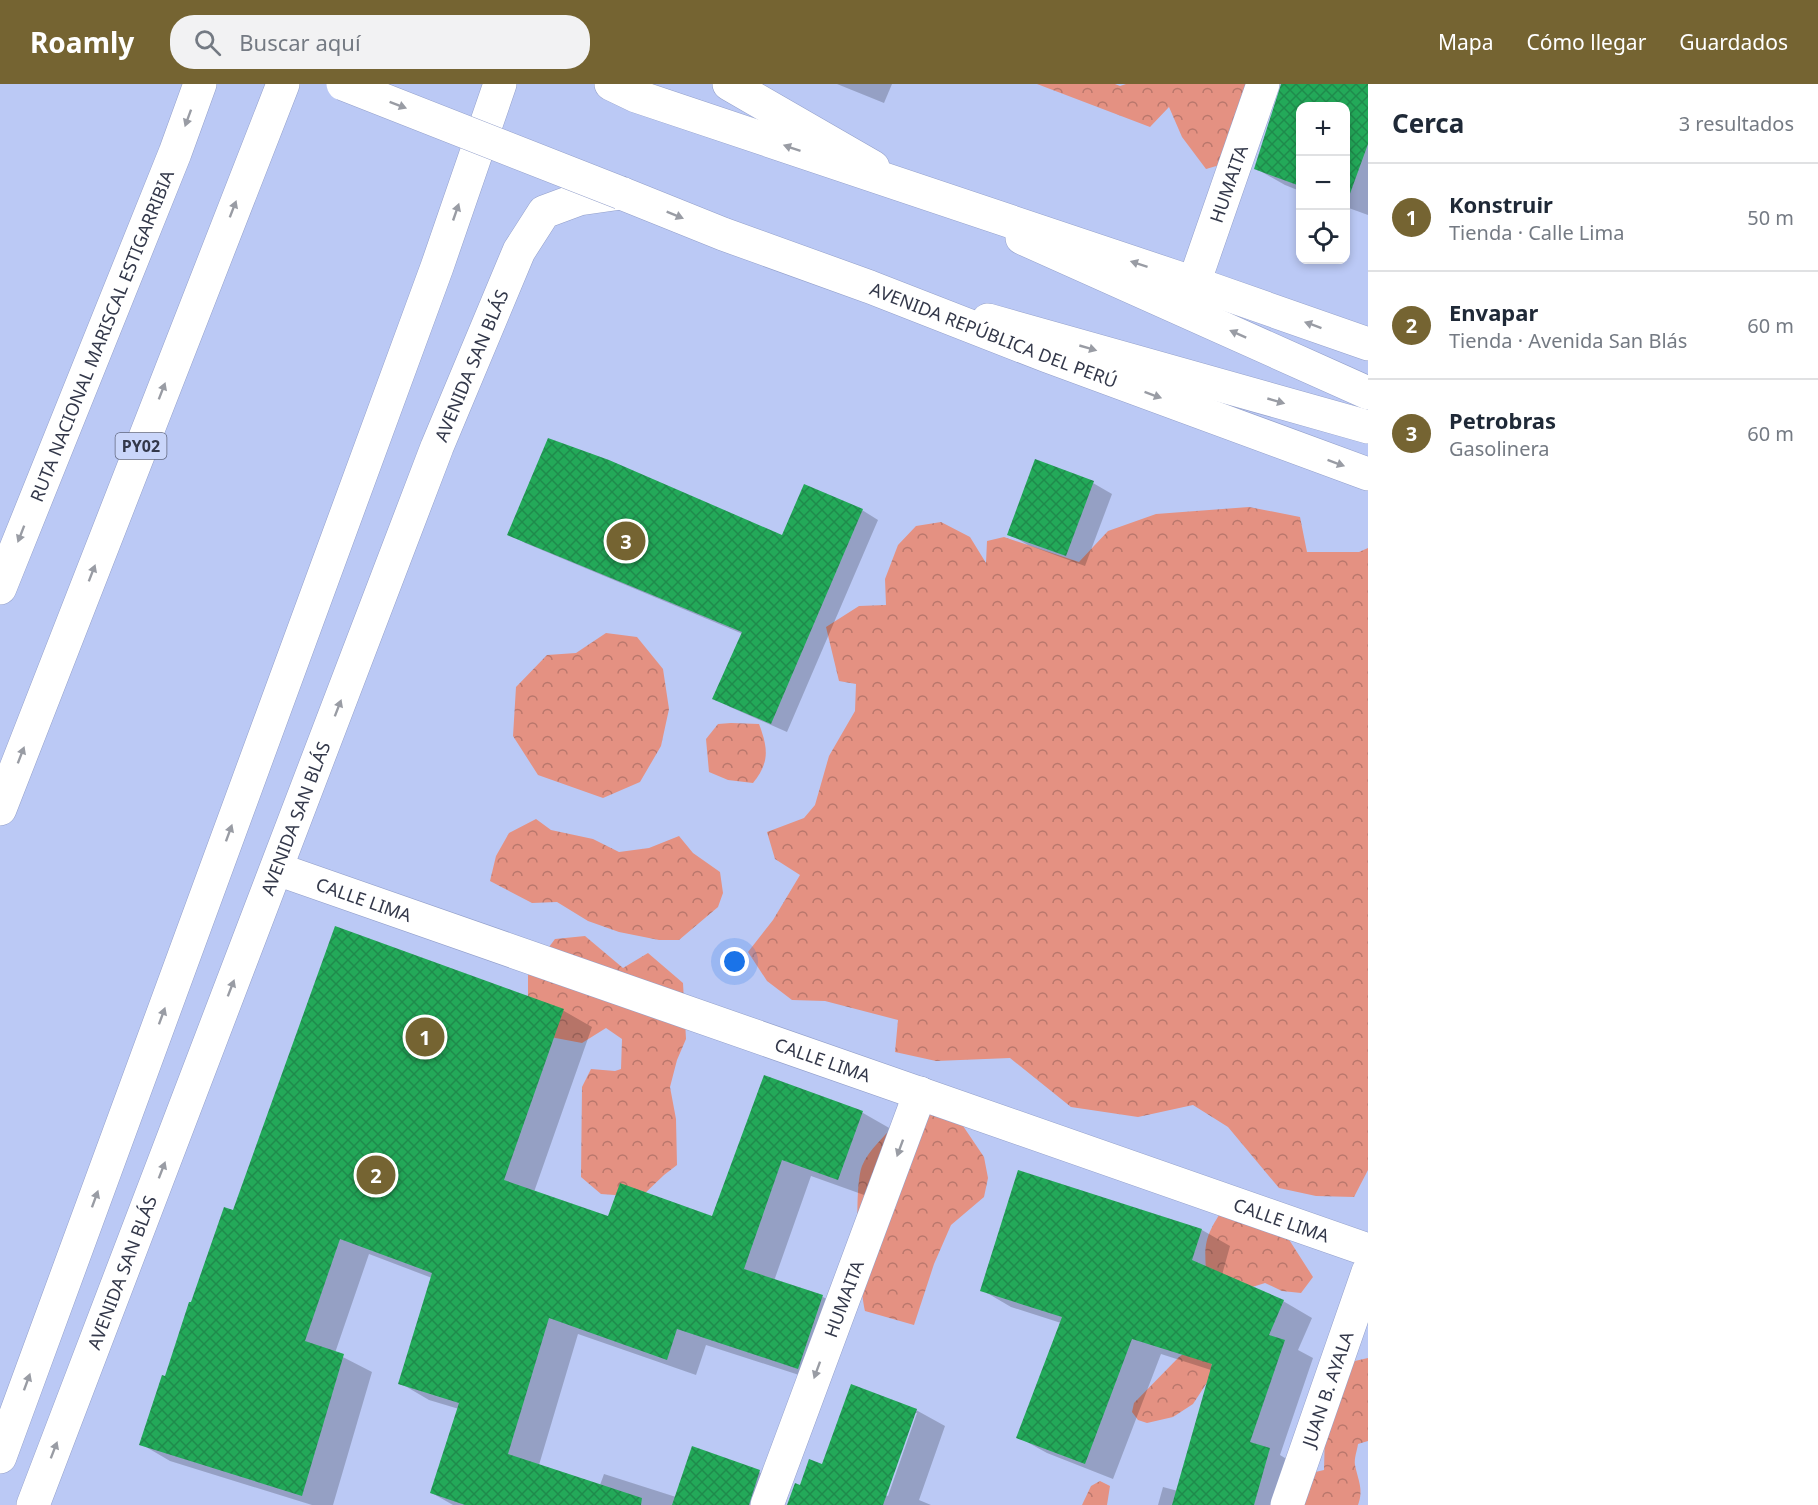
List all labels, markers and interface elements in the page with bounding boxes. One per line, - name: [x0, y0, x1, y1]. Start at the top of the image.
- search box: [170, 15, 590, 69]
- text: Roamly: [30, 23, 134, 61]
- icon: search: [191, 26, 224, 59]
- text: Buscar aquí: [239, 27, 361, 57]
- text: Mapa: [1438, 28, 1493, 56]
- text: Cómo llegar: [1526, 28, 1646, 56]
- text: Guardados: [1679, 28, 1788, 56]
- one-way arrow: [389, 101, 407, 111]
- map controls: [1296, 102, 1350, 264]
- button: +: [1296, 102, 1350, 156]
- text: Cerca: [1392, 105, 1464, 141]
- one-way arrow: [182, 110, 192, 128]
- text: 3 resultados: [1679, 110, 1794, 137]
- street label: HUMAITA: [1204, 141, 1253, 226]
- one-way arrow: [783, 143, 801, 153]
- button: −: [1296, 156, 1350, 210]
- street label: RUTA NACIONAL MARISCAL ESTIGARRIBIA: [24, 166, 179, 505]
- text: Konstruir: [1449, 189, 1553, 219]
- one-way arrow: [228, 200, 238, 218]
- one-way arrow: [452, 203, 461, 221]
- text: 1: [1406, 204, 1417, 231]
- text: 50 m: [1747, 204, 1794, 231]
- one-way arrow: [667, 210, 685, 220]
- button: locate: [1296, 210, 1350, 264]
- text: Tienda · Calle Lima: [1449, 219, 1624, 246]
- one-way arrow: [1130, 259, 1148, 269]
- street label: AVENIDA REPÚBLICA DEL PERÚ: [867, 276, 1121, 393]
- street label: AVENIDA SAN BLÁS: [429, 286, 514, 445]
- text: Envapar: [1449, 297, 1538, 327]
- text: 2: [1406, 312, 1417, 339]
- text: 60 m: [1747, 312, 1794, 339]
- one-way arrow: [1304, 319, 1322, 329]
- text: Tienda · Avenida San Blás: [1449, 327, 1687, 354]
- one-way arrow: [1229, 330, 1246, 339]
- one-way arrow: [1080, 344, 1098, 353]
- one-way arrow: [158, 382, 167, 400]
- one-way arrow: [1144, 390, 1162, 400]
- one-way arrow: [1267, 397, 1285, 406]
- text: Petrobras: [1449, 405, 1556, 435]
- text: 3: [1406, 420, 1417, 447]
- text: 60 m: [1747, 420, 1794, 447]
- road number: PY02: [116, 433, 166, 459]
- text: Gasolinera: [1449, 435, 1550, 462]
- one-way arrow: [1327, 458, 1345, 468]
- pin: 3: [606, 518, 646, 564]
- one-way arrow: [16, 525, 25, 543]
- one-way arrow: [87, 564, 97, 582]
- one-way arrow: [334, 699, 343, 717]
- street label: AVENIDA SAN BLÁS: [255, 738, 335, 899]
- one-way arrow: [17, 746, 26, 764]
- one-way arrow: [225, 824, 235, 842]
- street label: CALLE LIMA: [313, 872, 415, 927]
- your location: [720, 947, 749, 976]
- one-way arrow: [227, 979, 237, 997]
- one-way arrow: [157, 1007, 167, 1025]
- pin: 1: [406, 1014, 444, 1060]
- street label: CALLE LIMA: [772, 1032, 874, 1088]
- one-way arrow: [894, 1139, 904, 1157]
- pin: 2: [356, 1152, 395, 1198]
- one-way arrow: [157, 1161, 167, 1179]
- one-way arrow: [90, 1190, 100, 1208]
- street label: AVENIDA SAN BLÁS: [82, 1192, 162, 1353]
- street label: CALLE LIMA: [1230, 1192, 1333, 1248]
- street label: HUMAITA: [818, 1256, 869, 1341]
- street label: JUAN B. AYALA: [1296, 1327, 1359, 1452]
- one-way arrow: [812, 1361, 822, 1379]
- one-way arrow: [23, 1373, 33, 1391]
- one-way arrow: [49, 1441, 59, 1459]

